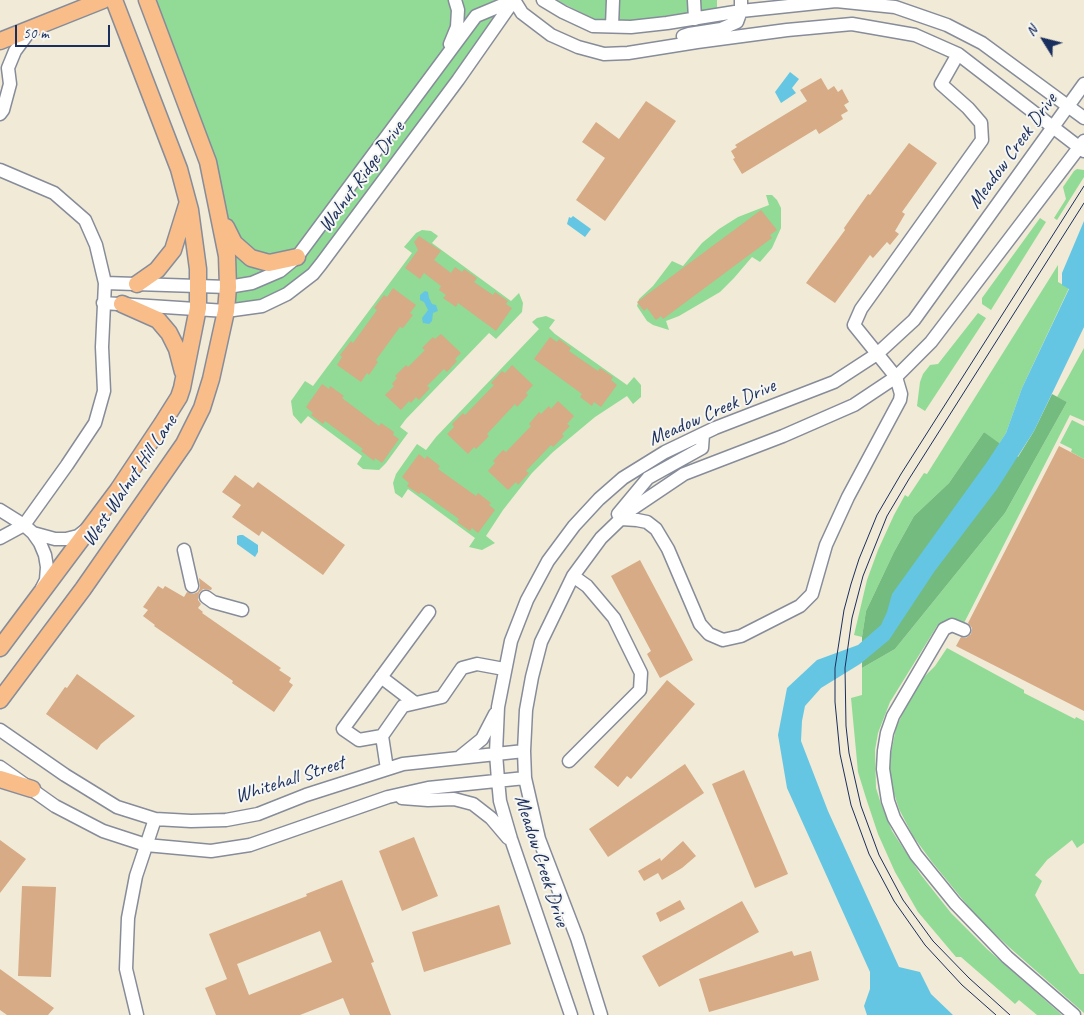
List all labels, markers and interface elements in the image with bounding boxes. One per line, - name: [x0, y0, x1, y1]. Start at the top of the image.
- scale bar: [18, 15, 112, 47]
- north arrow: [1019, 15, 1069, 65]
- text: N: [1022, 22, 1041, 39]
- text: 50 m: [23, 24, 49, 43]
- street label: Meadow Creek Drive: [963, 89, 1063, 213]
- street label: Walnut Ridge Drive: [314, 117, 410, 237]
- street label: Meadow Creek Drive: [645, 374, 779, 452]
- street label: West Walnut Hill Lane: [77, 411, 183, 551]
- street label: Whitehall Street: [232, 751, 348, 809]
- street label: Meadow Creek Drive: [508, 792, 574, 930]

